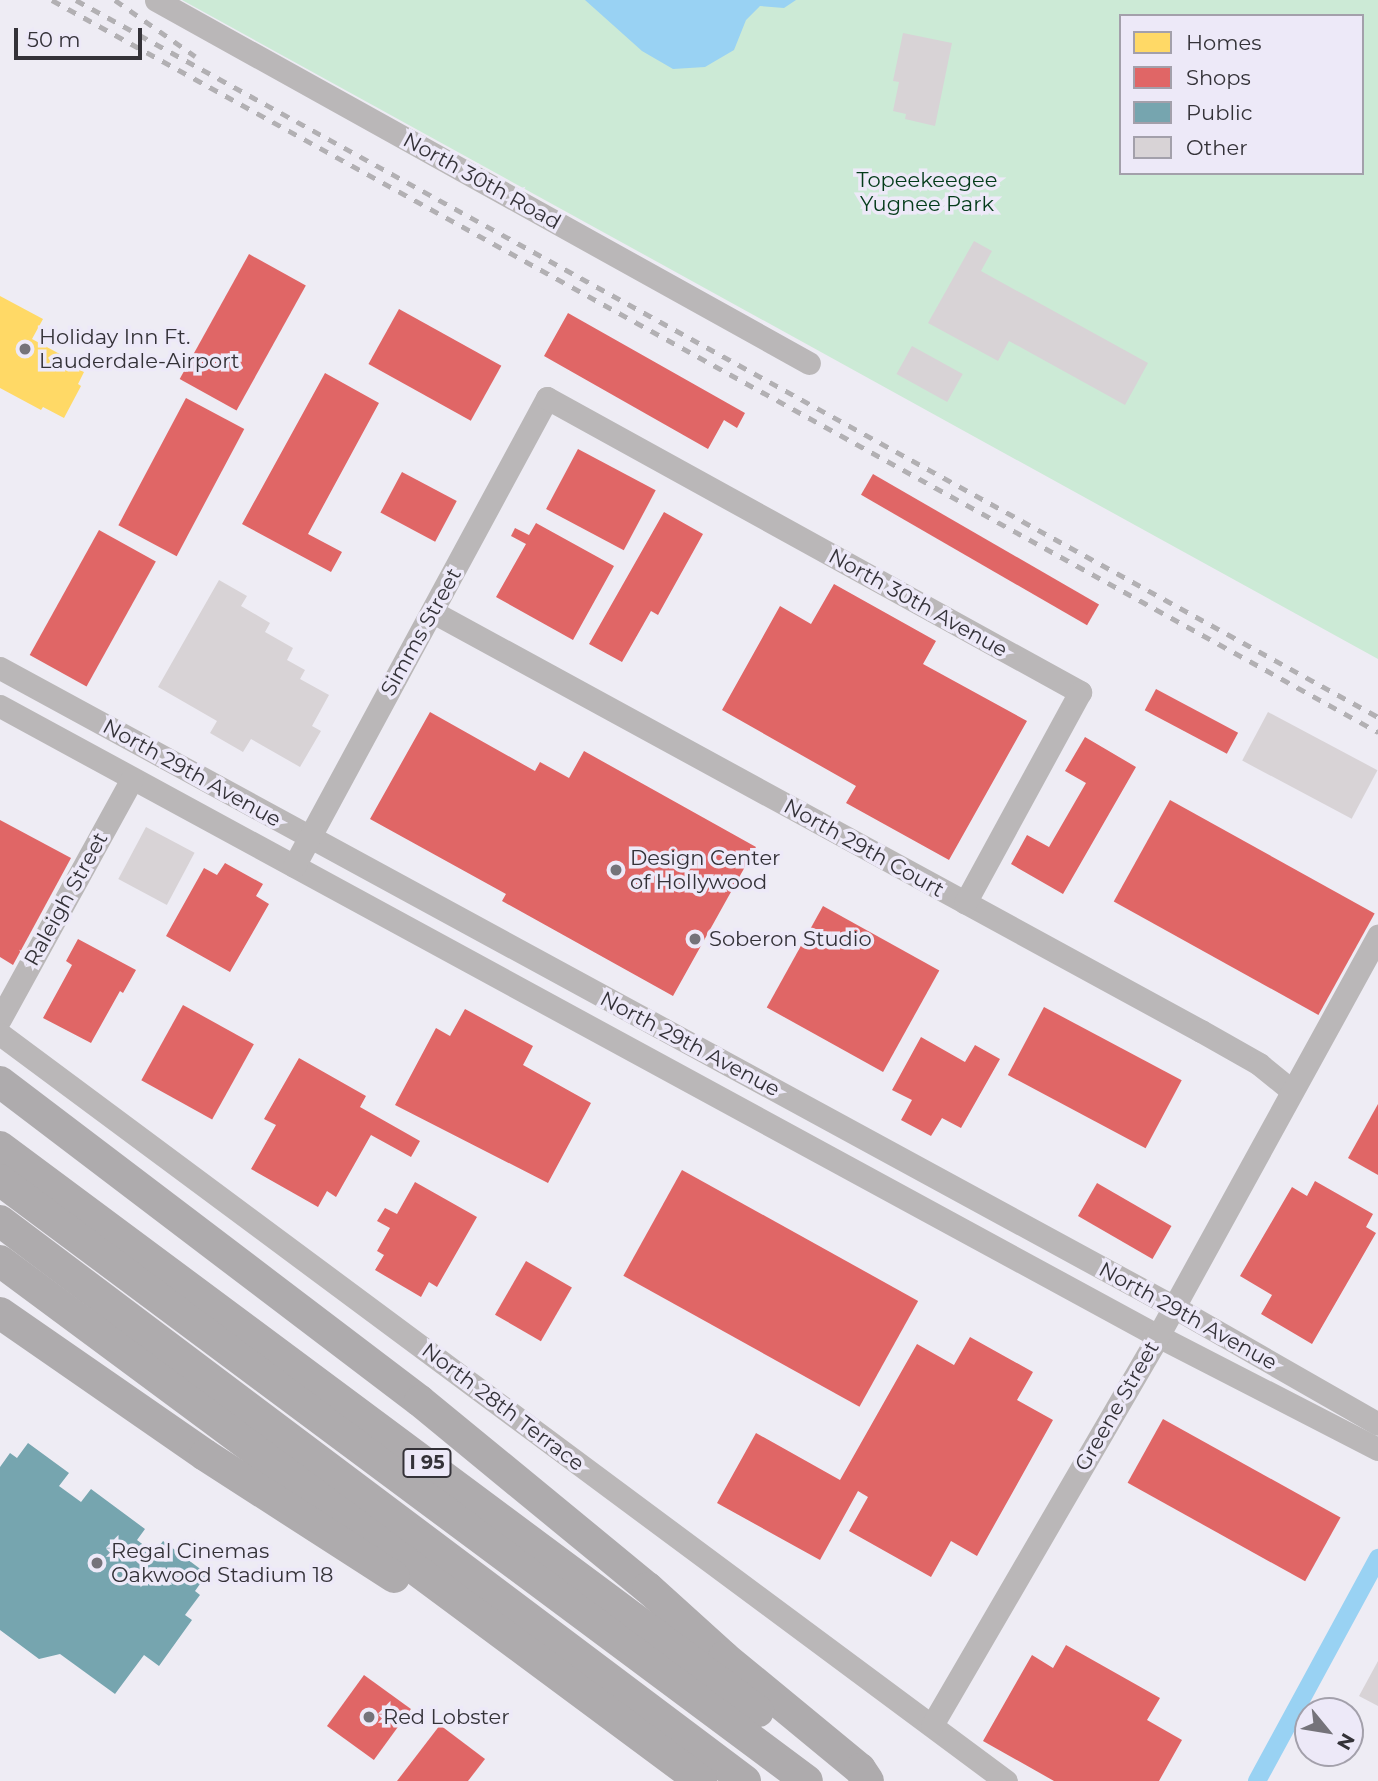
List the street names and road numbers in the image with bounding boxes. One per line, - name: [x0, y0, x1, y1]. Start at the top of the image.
- street label: North 30th Road: [399, 127, 565, 235]
- street label: North 30th Avenue: [824, 543, 1012, 663]
- street label: Simms Street: [375, 564, 467, 700]
- street label: North 29th Avenue: [99, 714, 285, 832]
- street label: North 29th Court: [779, 794, 949, 902]
- street label: Raleigh Street: [19, 828, 113, 970]
- street label: North 29th Avenue: [596, 986, 784, 1102]
- street label: North 29th Avenue: [1095, 1257, 1281, 1375]
- street label: Greene Street: [1070, 1337, 1164, 1475]
- street label: North 28th Terrace: [417, 1338, 589, 1476]
- road number: I 95: [401, 1448, 453, 1478]

